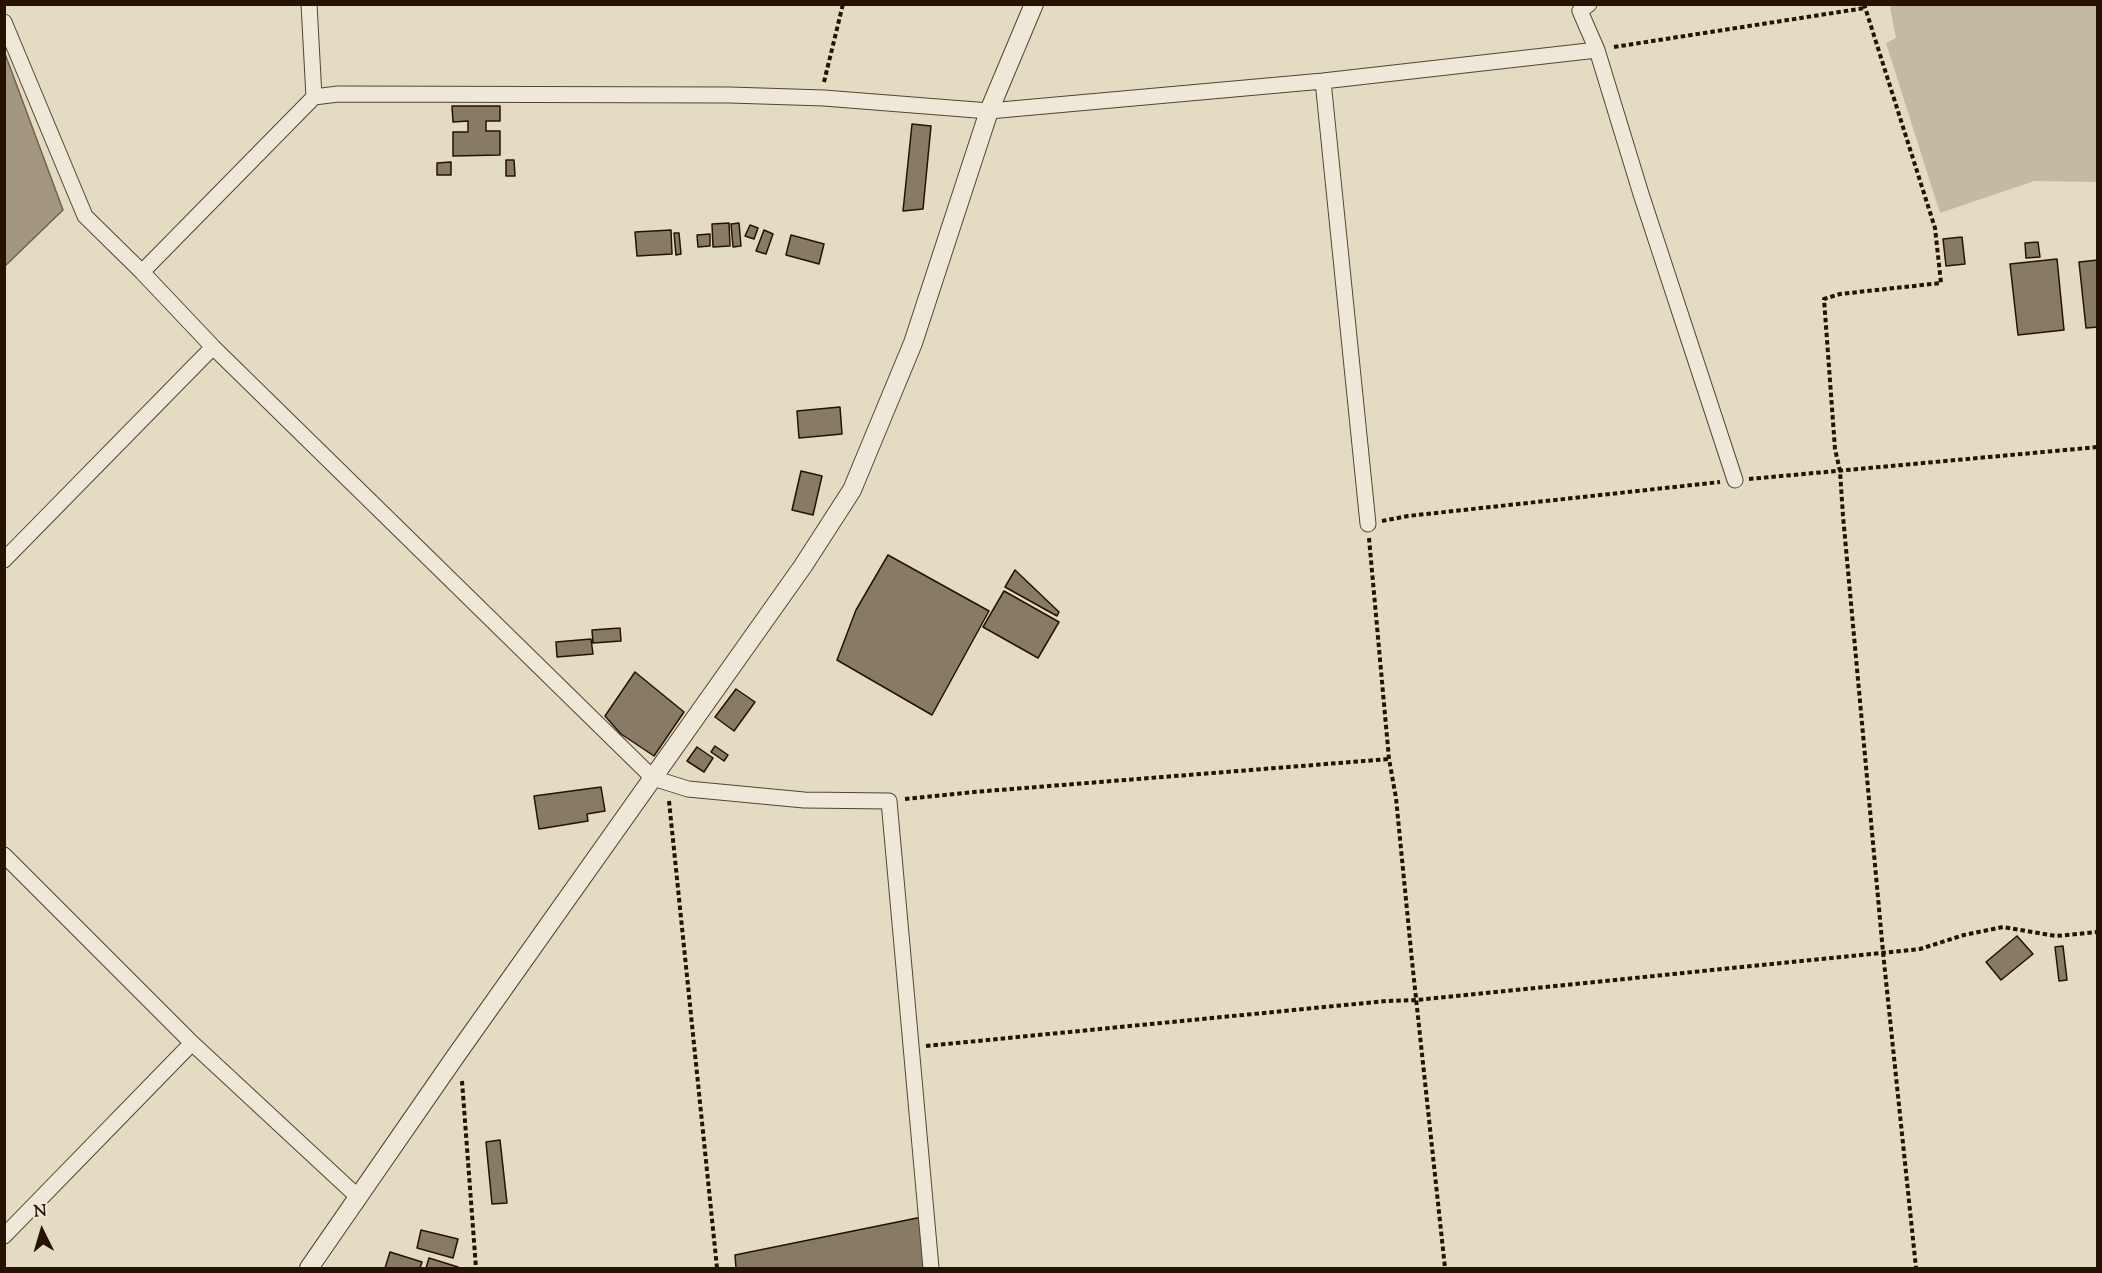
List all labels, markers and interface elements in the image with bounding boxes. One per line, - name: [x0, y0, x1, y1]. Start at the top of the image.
- north arrow: [12, 1201, 72, 1261]
- text: N: [33, 1201, 48, 1225]

